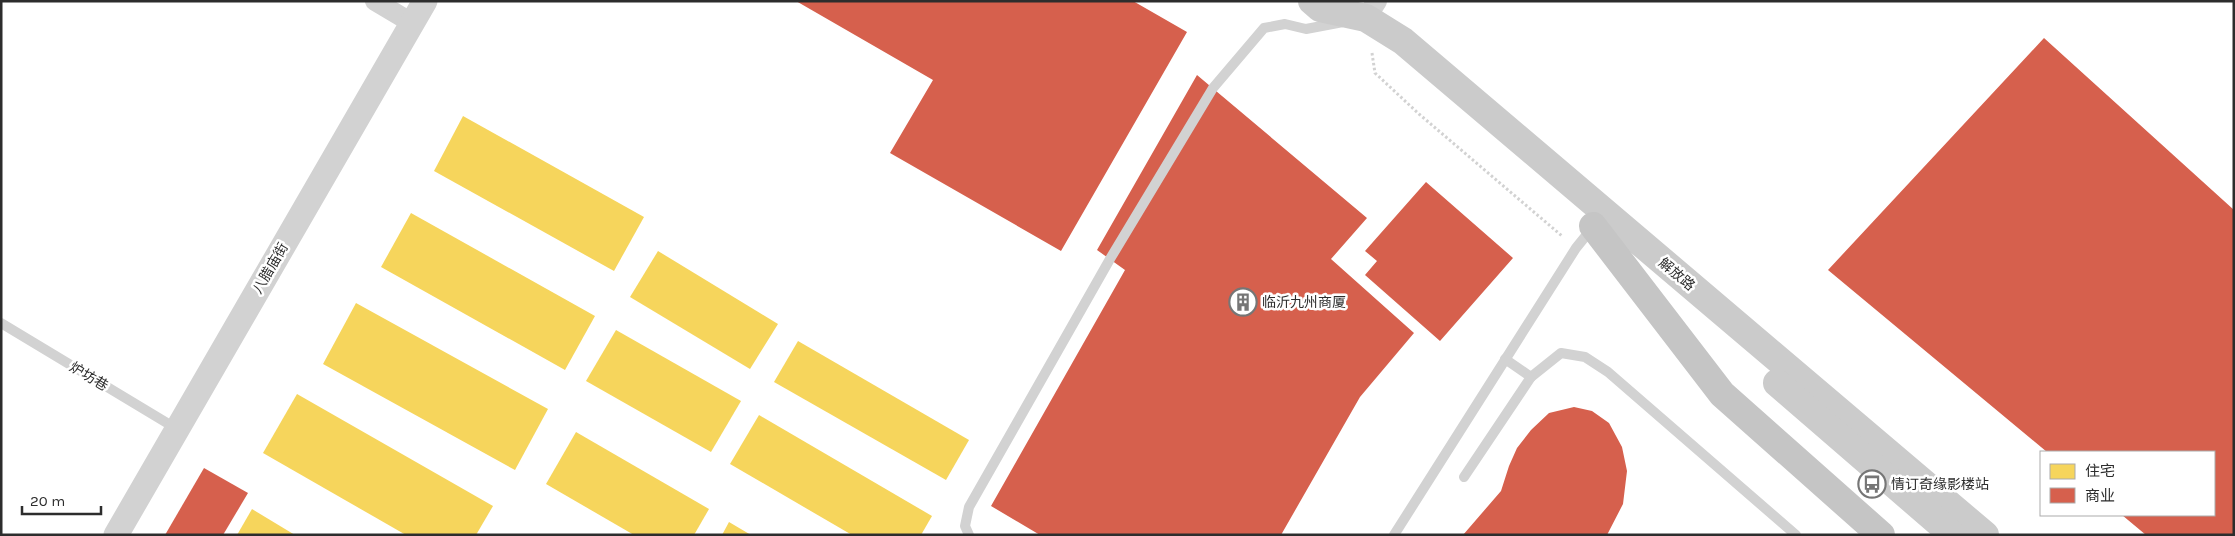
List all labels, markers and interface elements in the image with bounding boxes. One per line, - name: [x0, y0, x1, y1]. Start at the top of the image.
- street label: 八腊庙街: [249, 240, 292, 297]
- street label: 解放路: [1655, 254, 1698, 294]
- building icon: 临沂九州商厦: [1228, 287, 1258, 317]
- place label: 临沂九州商厦: [1262, 294, 1346, 311]
- street label: 炉坊巷: [66, 358, 111, 395]
- legend: [2040, 451, 2215, 516]
- text: 住宅: [2085, 462, 2115, 480]
- bus stop icon: 情订奇缘影楼站: [1857, 469, 1887, 499]
- place label: 情订奇缘影楼站: [1891, 476, 1989, 493]
- scale bar: [22, 484, 101, 516]
- text: 商业: [2085, 487, 2115, 505]
- text: 20 m: [30, 492, 65, 510]

